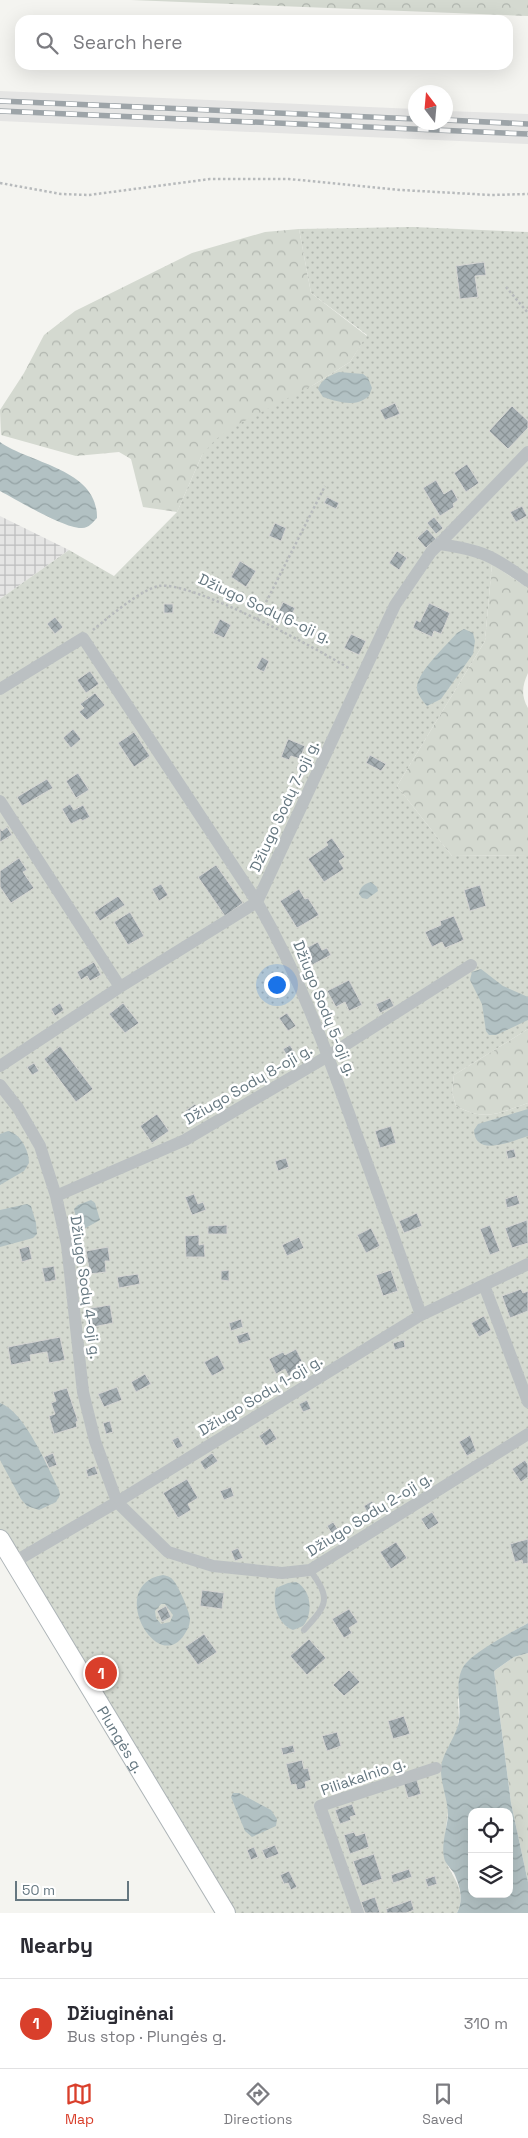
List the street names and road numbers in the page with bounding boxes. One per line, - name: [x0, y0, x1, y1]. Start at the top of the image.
- street label: Džiugo Sodų 6-oji g.: [196, 569, 334, 647]
- street label: Džiugo Sodų 7-oji g.: [245, 737, 323, 875]
- street label: Džiugo Sodų 5-oji g.: [289, 938, 361, 1078]
- street label: Džiugo Sodų 8-oji g.: [181, 1040, 315, 1128]
- street label: Džiugo Sodų 4-oji g.: [67, 1214, 105, 1360]
- street label: Džiugo Sodų 1-oji g.: [194, 1350, 326, 1440]
- street label: Džiugo Sodų 2-oji g.: [303, 1468, 435, 1560]
- street label: Plungės g.: [94, 1702, 149, 1776]
- street label: Piliakalnio g.: [318, 1753, 408, 1799]

